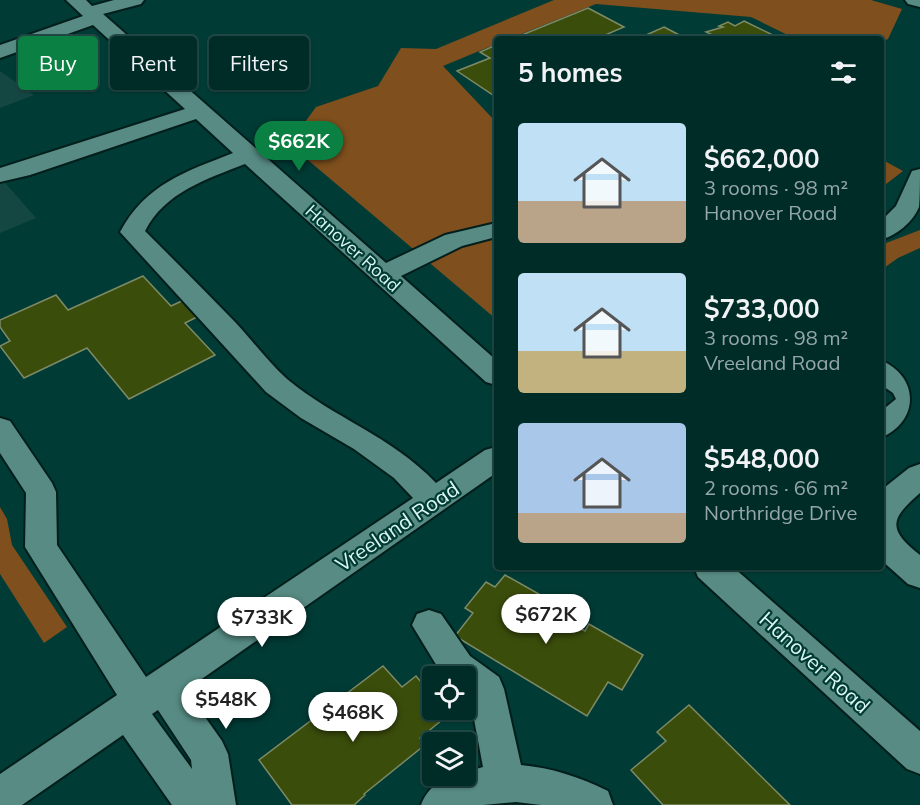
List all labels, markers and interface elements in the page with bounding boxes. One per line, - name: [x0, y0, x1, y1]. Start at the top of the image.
- chip: Buy: [18, 36, 98, 90]
- chip: Rent: [110, 36, 197, 90]
- chip: Filters: [209, 36, 309, 90]
- text: 5 homes: [518, 56, 622, 89]
- icon: filters: [827, 56, 860, 89]
- pin: $662K: [257, 121, 341, 172]
- text: $662K: [268, 128, 330, 153]
- text: $662,000: [704, 142, 820, 175]
- icon: home: [566, 147, 638, 219]
- text: 3 rooms · 98 m²: [704, 175, 848, 200]
- street label: Hanover Road: [301, 199, 405, 297]
- text: Hanover Road: [704, 200, 837, 225]
- text: $733,000: [704, 292, 820, 325]
- icon: home: [566, 297, 638, 369]
- text: 3 rooms · 98 m²: [704, 325, 848, 350]
- text: Vreeland Road: [704, 350, 840, 375]
- text: $548,000: [704, 442, 820, 475]
- icon: home: [566, 447, 638, 519]
- street label: Vreeland Road: [330, 475, 464, 577]
- text: 2 rooms · 66 m²: [704, 475, 848, 500]
- text: Northridge Drive: [704, 500, 857, 525]
- pin: $672K: [504, 594, 588, 645]
- pin: $733K: [220, 597, 304, 648]
- text: $672K: [515, 601, 577, 626]
- text: $733K: [231, 604, 293, 629]
- street label: Hanover Road: [754, 606, 876, 718]
- map controls: [422, 666, 476, 786]
- button: locate: [422, 666, 476, 720]
- pin: $548K: [184, 679, 268, 730]
- text: $548K: [195, 686, 257, 711]
- pin: $468K: [311, 692, 395, 743]
- text: $468K: [322, 699, 384, 724]
- button: layers: [422, 732, 476, 786]

